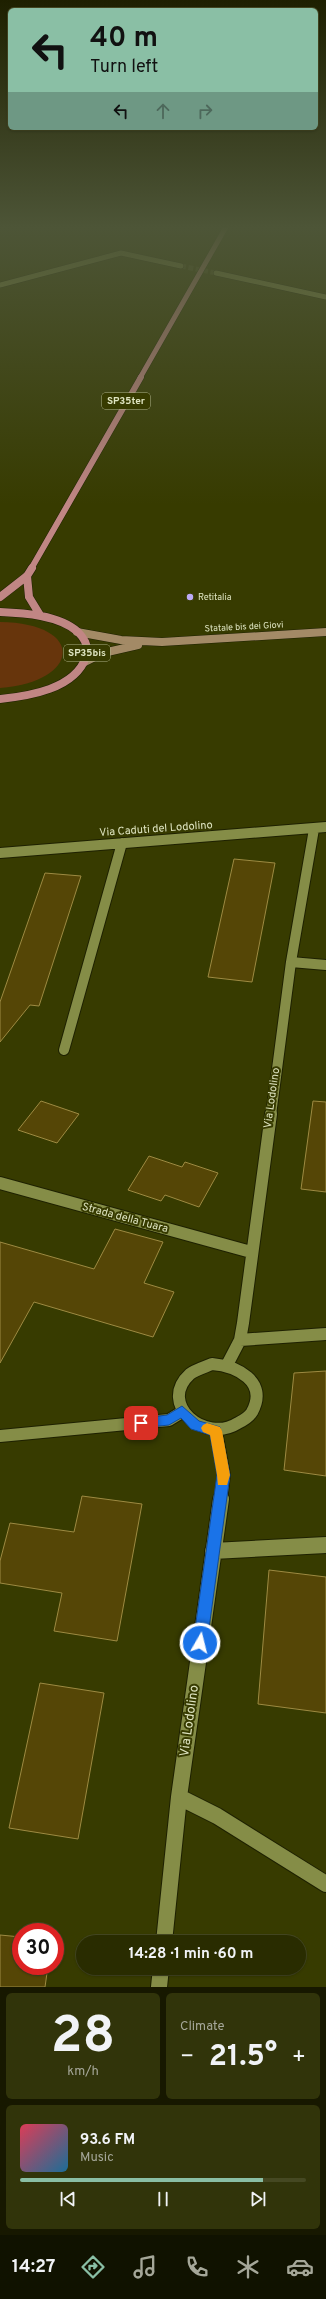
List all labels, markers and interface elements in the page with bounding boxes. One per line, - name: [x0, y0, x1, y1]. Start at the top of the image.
- text: 40 m: [90, 21, 158, 57]
- icon: left: [24, 24, 76, 76]
- text: Turn left: [90, 56, 158, 79]
- icon: left: [110, 100, 132, 122]
- icon: ahead: [152, 100, 174, 122]
- icon: right: [194, 100, 216, 122]
- road number: SP35ter: [102, 393, 150, 409]
- marker: Retitalia: [185, 592, 195, 602]
- place label: Retitalia: [198, 592, 232, 603]
- street label: Statale bis dei Giovi: [204, 619, 284, 635]
- road number: SP35bis: [64, 645, 110, 661]
- street label: Via Caduti del Lodolino: [99, 818, 213, 840]
- street label: Via Lodolino: [261, 1067, 283, 1129]
- street label: Strada della Tuara: [80, 1200, 170, 1236]
- pin: [124, 1406, 158, 1440]
- icon: arrive: [130, 1412, 152, 1434]
- position arrow: [179, 1622, 221, 1664]
- street label: Via Lodolino: [177, 1684, 203, 1758]
- speed limit sign: 30: [12, 1923, 64, 1975]
- text: 14:28 · 1 min · 60 m: [129, 1945, 253, 1964]
- text: 28: [51, 2005, 115, 2071]
- text: Climate: [180, 2019, 225, 2035]
- text: 21.5°: [209, 2039, 277, 2076]
- text: −: [180, 2044, 194, 2071]
- text: +: [292, 2044, 306, 2071]
- text: km/h: [67, 2064, 99, 2080]
- text: 93.6 FM: [80, 2131, 135, 2150]
- text: Music: [80, 2150, 114, 2166]
- icon: previous: [57, 2188, 79, 2210]
- icon: pause: [152, 2188, 174, 2210]
- icon: next: [247, 2188, 269, 2210]
- icon: directions: [79, 2253, 107, 2281]
- icon: music: [131, 2253, 159, 2281]
- icon: phone: [183, 2253, 211, 2281]
- icon: climate: [234, 2253, 262, 2281]
- icon: car: [286, 2253, 314, 2281]
- text: 14:27: [12, 2256, 56, 2279]

